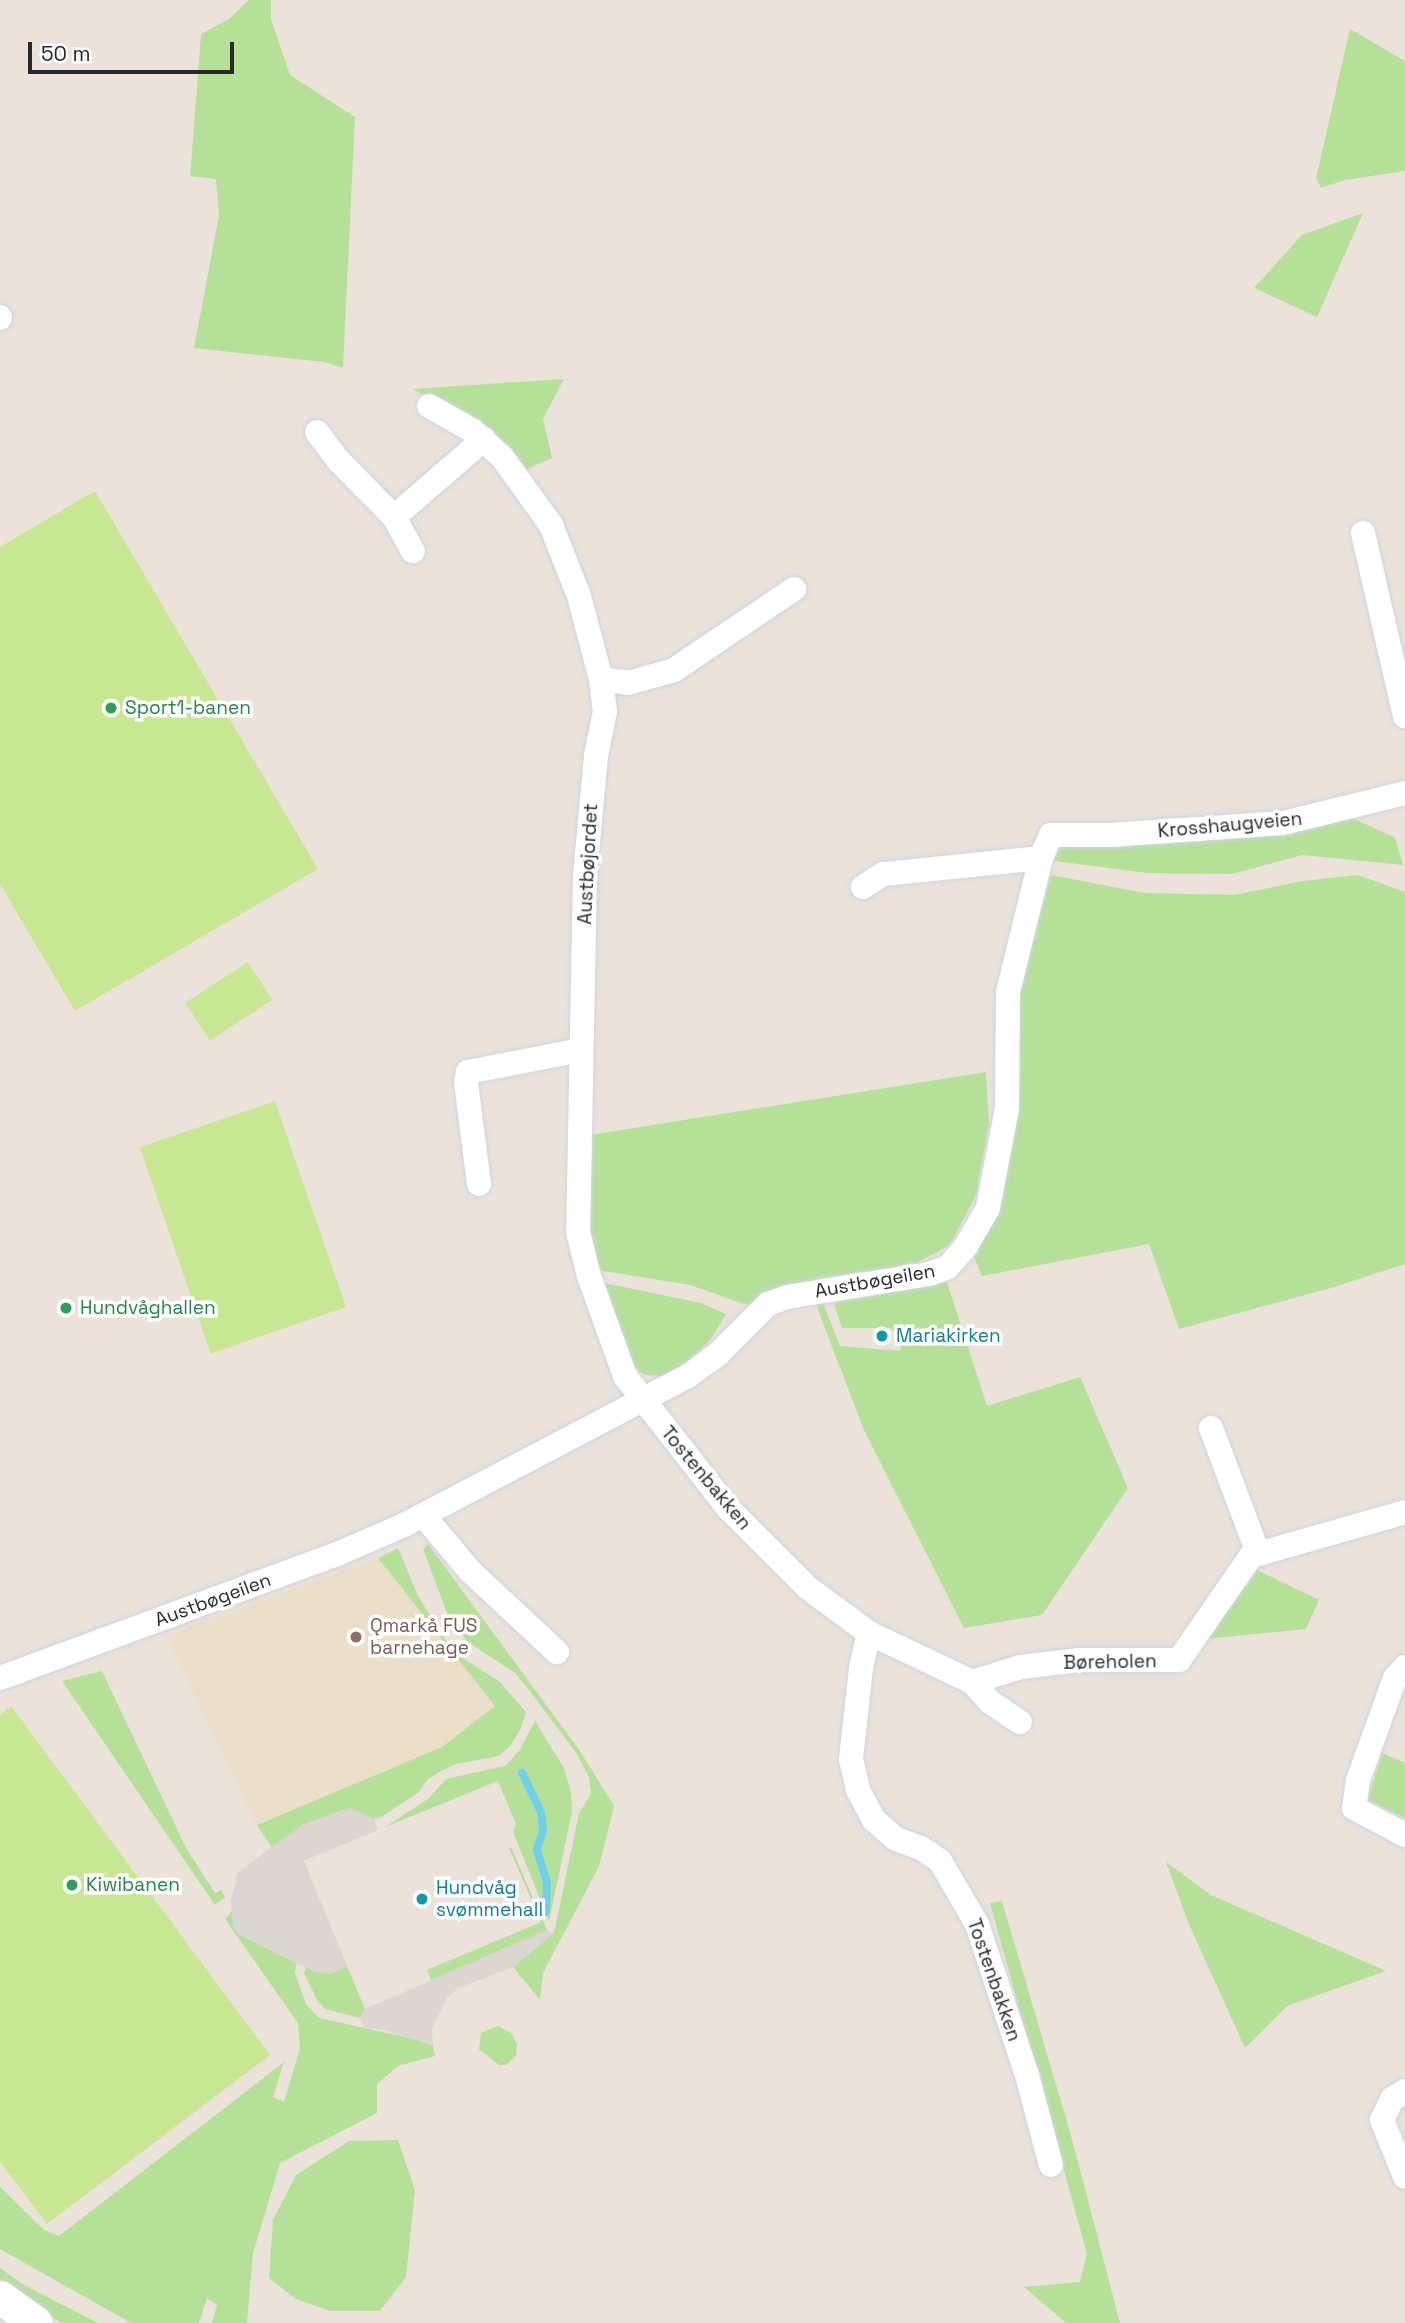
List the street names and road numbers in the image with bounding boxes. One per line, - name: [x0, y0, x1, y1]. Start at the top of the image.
- street label: Austbøjordet: [573, 803, 603, 925]
- street label: Krosshaugveien: [1157, 807, 1303, 843]
- street label: Austbøgeilen: [813, 1259, 937, 1303]
- street label: Tostenbakken: [656, 1422, 756, 1534]
- street label: Austbøgeilen: [152, 1568, 274, 1632]
- street label: Børeholen: [1063, 1650, 1157, 1674]
- street label: Tostenbakken: [962, 1916, 1026, 2044]

